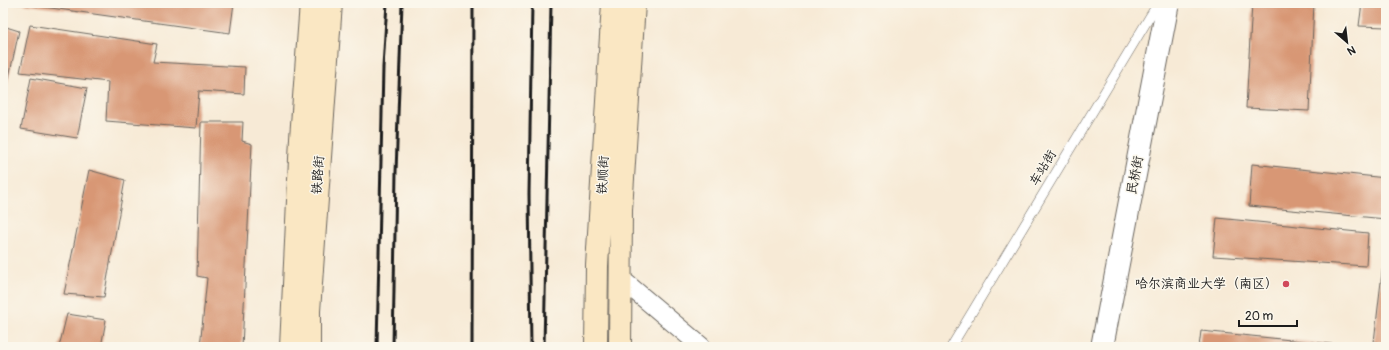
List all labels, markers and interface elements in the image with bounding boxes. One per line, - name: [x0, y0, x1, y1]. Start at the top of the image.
- north arrow: [1327, 22, 1367, 62]
- text: N: [1345, 43, 1358, 58]
- street label: 车站街: [1026, 147, 1060, 189]
- street label: 民桥街: [1123, 154, 1147, 196]
- street label: 铁路街: [309, 155, 327, 195]
- street label: 铁顺街: [594, 155, 612, 195]
- place label: 哈尔滨商业大学（南区）: [1135, 276, 1278, 292]
- marker: 哈尔滨商业大学（南区）: [1281, 279, 1291, 289]
- scale bar: [1239, 302, 1297, 328]
- text: 20 m: [1245, 309, 1274, 324]

